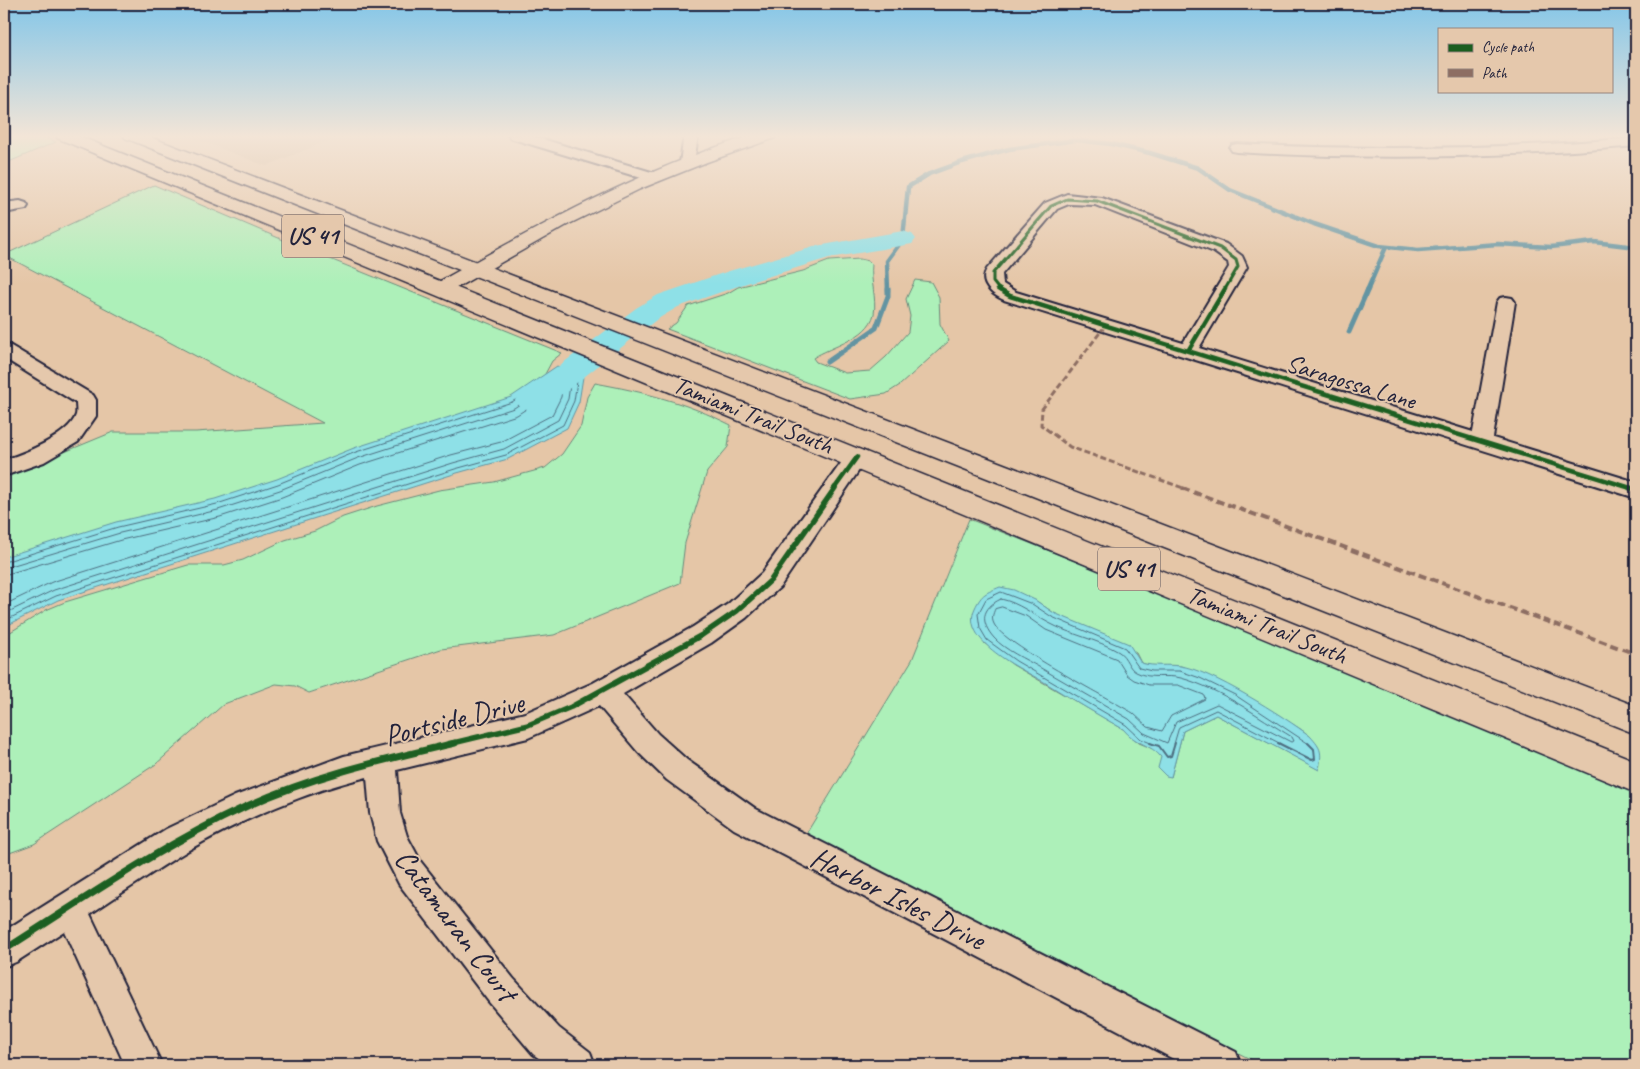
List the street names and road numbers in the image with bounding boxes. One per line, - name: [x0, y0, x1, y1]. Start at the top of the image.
- road number: US 41: [282, 215, 344, 258]
- street label: Saragossa Lane: [1282, 347, 1421, 417]
- street label: Tamiami Trail South: [669, 368, 838, 462]
- road number: US 41: [1098, 548, 1160, 590]
- street label: Tamiami Trail South: [1183, 578, 1352, 672]
- street label: Portside Drive: [380, 683, 530, 755]
- street label: Harbor Isles Drive: [804, 838, 994, 959]
- street label: Catamaran Court: [386, 841, 528, 1012]

